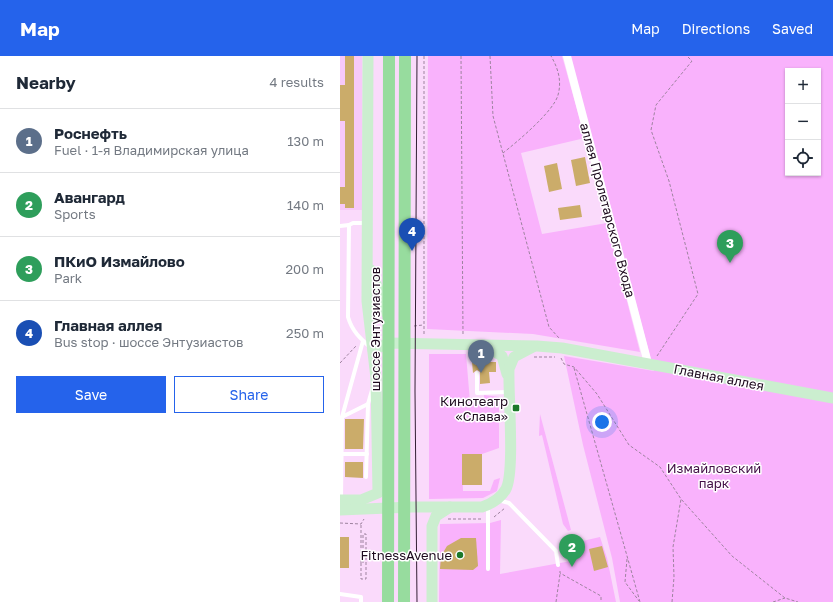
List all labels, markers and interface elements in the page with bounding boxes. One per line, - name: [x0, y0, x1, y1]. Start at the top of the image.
- text: Map: [20, 17, 60, 40]
- text: Map: [631, 20, 660, 37]
- text: Directions: [682, 20, 750, 37]
- text: Saved: [772, 20, 813, 37]
- map controls: [785, 68, 821, 176]
- button: +: [785, 68, 821, 104]
- text: Nearby: [16, 72, 76, 93]
- text: 4 results: [270, 74, 324, 90]
- button: −: [785, 104, 821, 140]
- street label: аллея Пролетарского Входа: [577, 121, 639, 299]
- text: Роснефть: [54, 124, 127, 142]
- text: 1: [26, 133, 32, 149]
- text: 130 m: [287, 133, 324, 149]
- button: locate: [785, 140, 821, 176]
- text: Fuel · 1-я Владимирская улица: [54, 142, 249, 158]
- text: Авангард: [54, 188, 125, 206]
- text: 2: [25, 197, 33, 213]
- text: 140 m: [287, 197, 324, 213]
- text: Sports: [54, 206, 96, 222]
- pin: 4: [399, 218, 425, 251]
- pin: 3: [717, 230, 743, 263]
- text: ПКиО Измайлово: [54, 252, 185, 270]
- text: 3: [25, 261, 33, 277]
- text: 200 m: [286, 261, 324, 277]
- street label: шоссе Энтузиастов: [367, 267, 383, 391]
- text: Park: [54, 270, 82, 286]
- text: Главная аллея: [54, 316, 162, 334]
- text: 4: [25, 325, 33, 341]
- text: 250 m: [286, 325, 324, 341]
- text: Bus stop · шоссе Энтузиастов: [54, 334, 243, 350]
- pin: 1: [468, 340, 494, 373]
- street label: Главная аллея: [673, 360, 765, 394]
- button: Save: [16, 376, 166, 413]
- button: Share: [174, 376, 324, 413]
- place label: Кинотеатр «Слава»: [440, 393, 508, 424]
- marker: Кинотеатр «Слава»: [511, 403, 521, 413]
- your location: [592, 412, 612, 432]
- park label: Измайловский парк: [667, 460, 761, 491]
- pin: 2: [559, 534, 585, 567]
- place label: FitnessAvenue: [360, 547, 452, 563]
- marker: FitnessAvenue: [455, 550, 465, 560]

